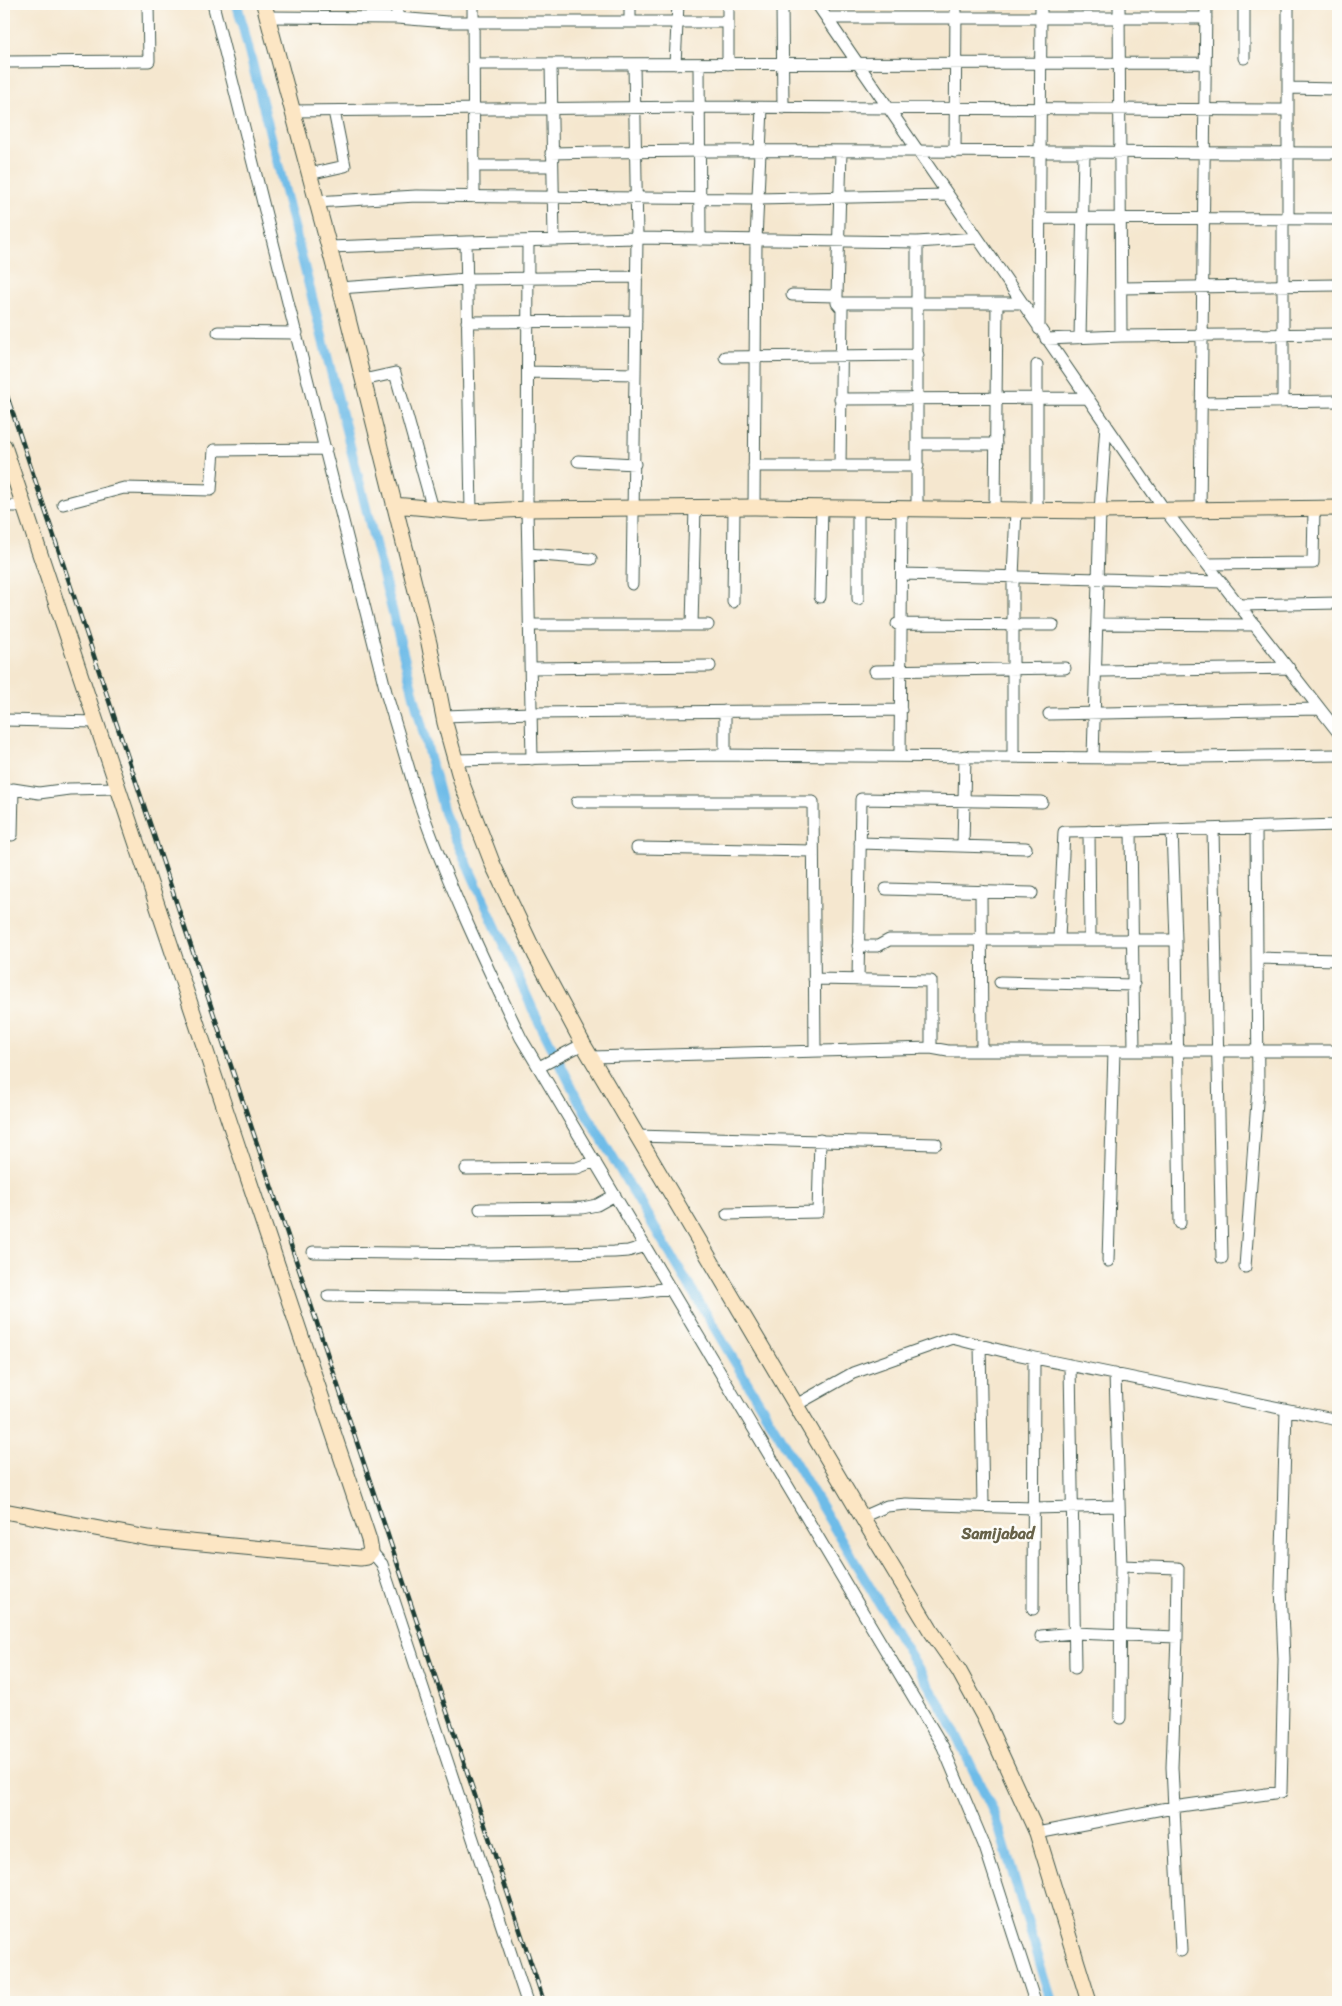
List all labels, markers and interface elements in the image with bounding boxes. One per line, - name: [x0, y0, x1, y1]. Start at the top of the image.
- district label: Samijabad: [960, 1519, 1036, 1548]

